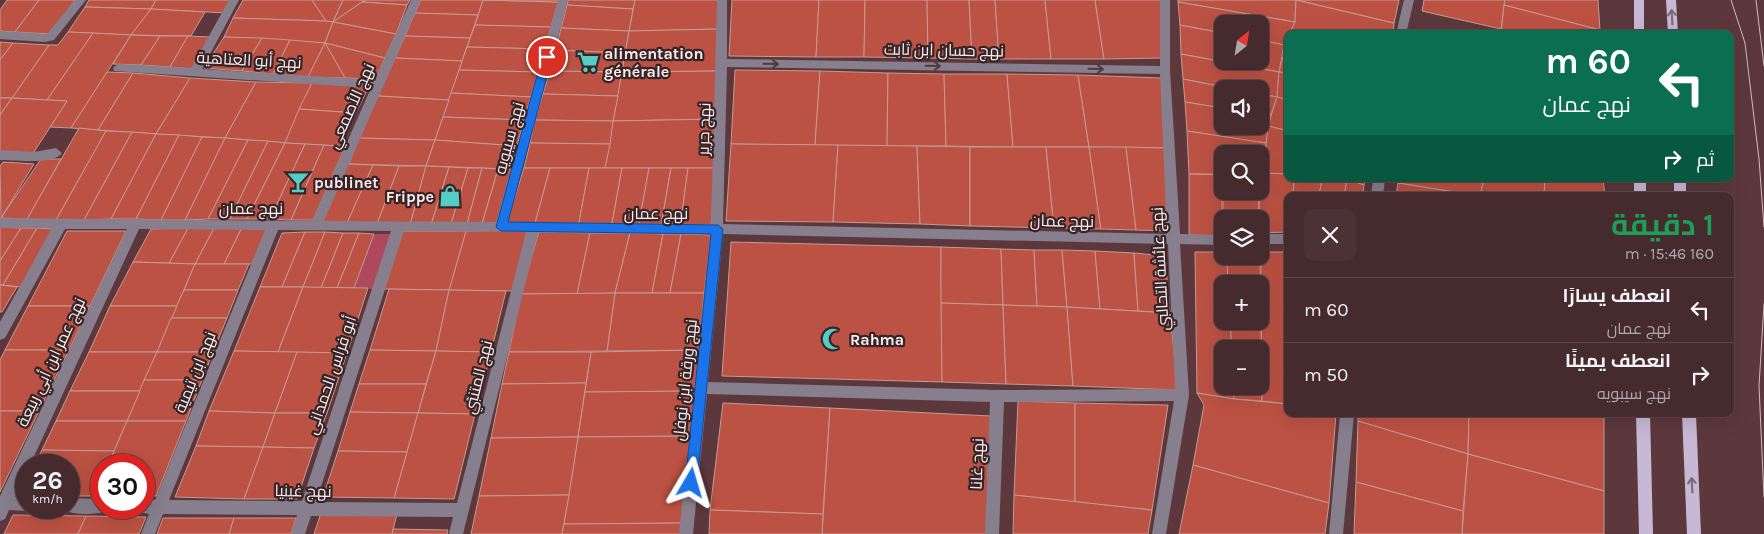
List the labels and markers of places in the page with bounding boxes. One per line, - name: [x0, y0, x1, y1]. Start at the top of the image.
- pin: [526, 36, 568, 78]
- place label: alimentation générale: [604, 44, 703, 81]
- supermarket icon: alimentation générale: [575, 49, 601, 75]
- bar icon: publinet: [285, 169, 311, 195]
- place label: publinet: [314, 173, 379, 192]
- shop icon: Frippe: [437, 183, 463, 209]
- place label: Frippe: [386, 187, 434, 206]
- mosque icon: Rahma: [820, 326, 846, 352]
- place label: Rahma: [850, 330, 904, 349]

